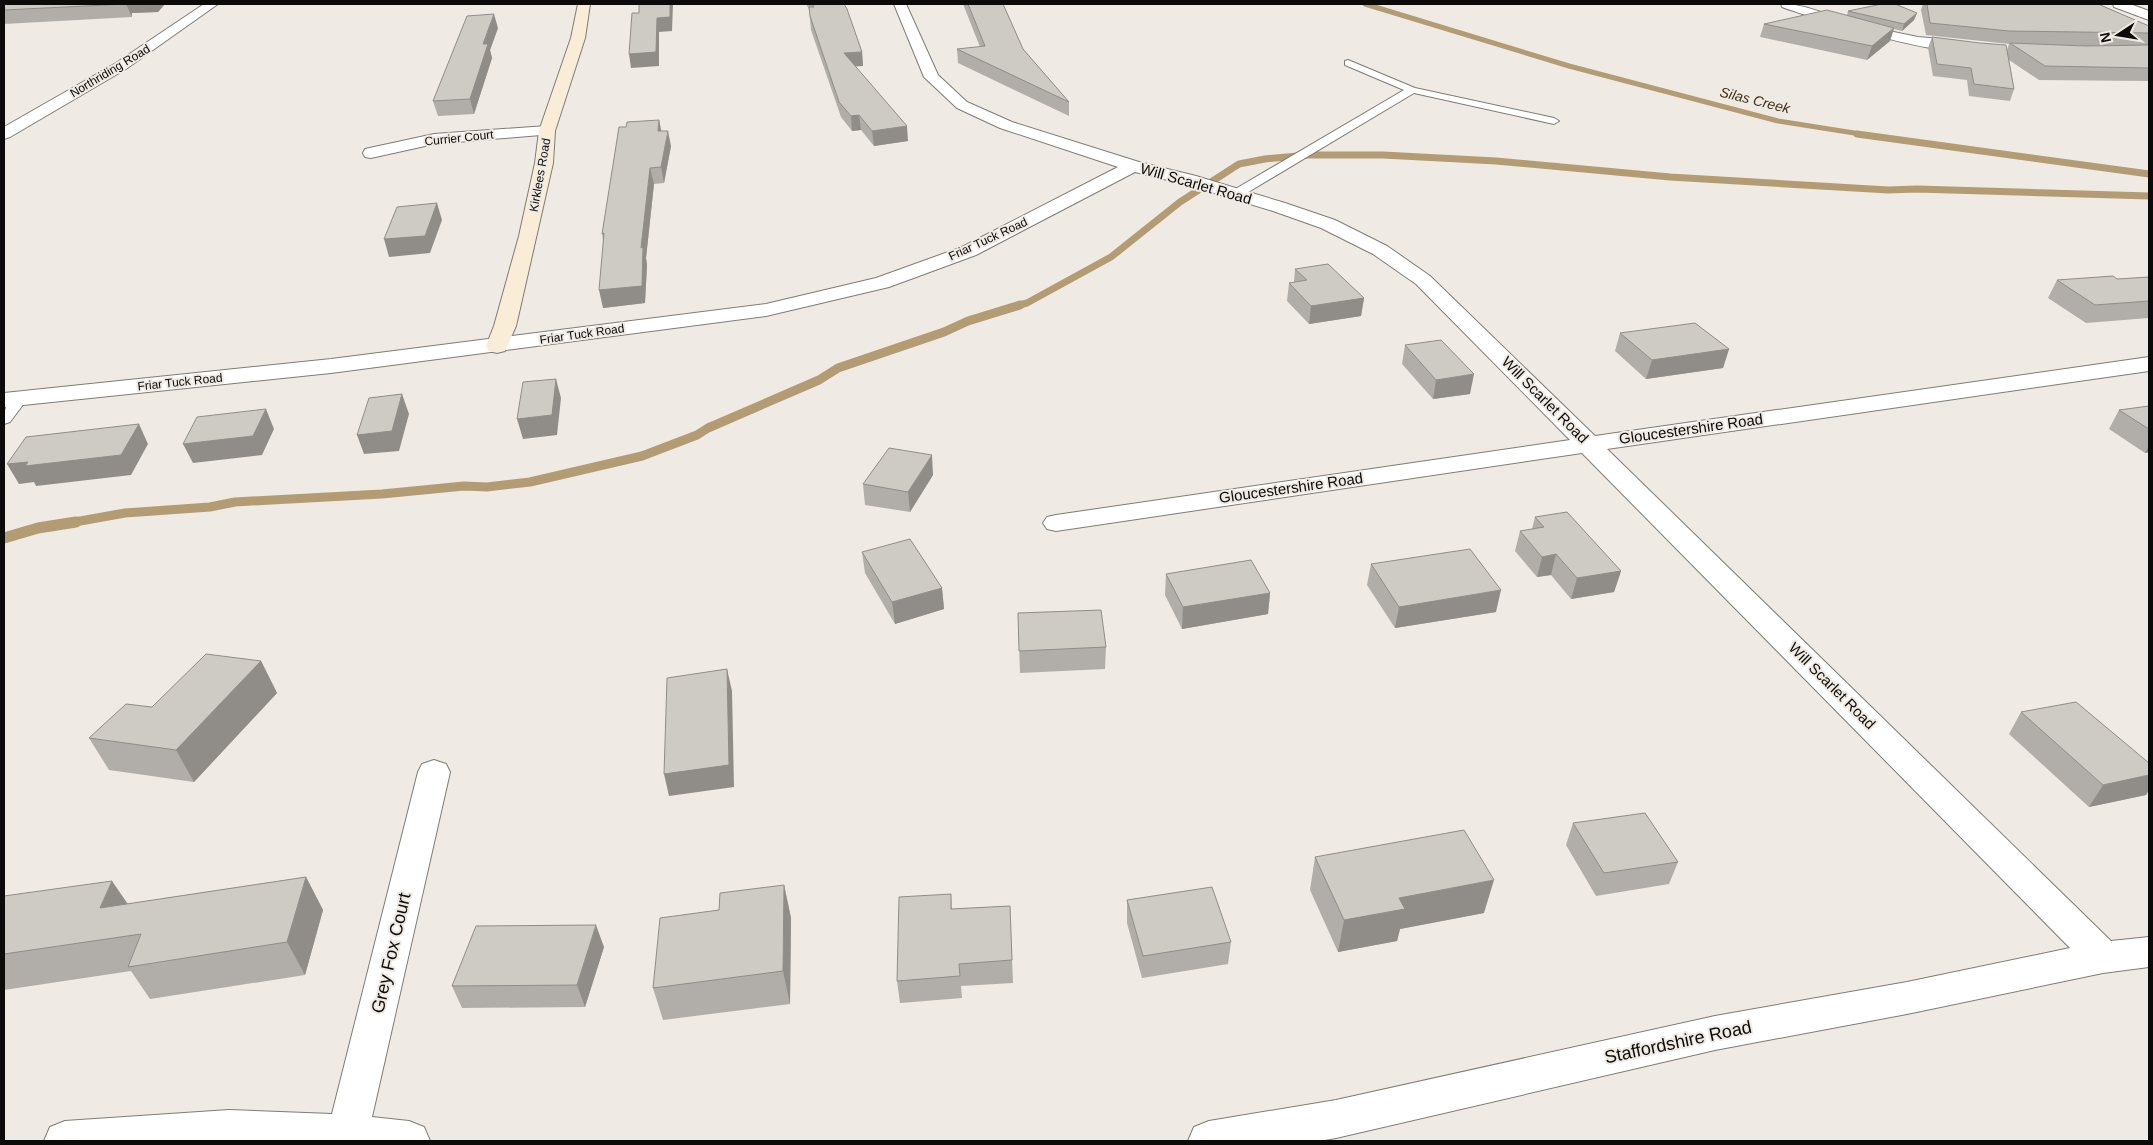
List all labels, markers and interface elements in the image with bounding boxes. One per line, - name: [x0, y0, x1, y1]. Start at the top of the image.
- north arrow: [2093, 10, 2143, 60]
- text: N: [2096, 31, 2114, 44]
- street label: Northriding Road: [68, 42, 152, 100]
- water label: Silas Creek: [1718, 84, 1793, 117]
- street label: Currier Court: [424, 127, 495, 149]
- street label: Kirklees Road: [527, 137, 553, 213]
- street label: Will Scarlet Road: [1138, 159, 1254, 208]
- street label: Friar Tuck Road: [946, 215, 1030, 263]
- street label: Friar Tuck Road: [539, 321, 625, 347]
- street label: Will Scarlet Road: [1499, 353, 1592, 446]
- street label: Friar Tuck Road: [137, 371, 223, 393]
- street label: Gloucestershire Road: [1618, 410, 1764, 447]
- street label: Gloucestershire Road: [1218, 469, 1364, 506]
- street label: Will Scarlet Road: [1786, 639, 1879, 732]
- street label: Grey Fox Court: [367, 891, 415, 1015]
- street label: Staffordshire Road: [1603, 1017, 1753, 1067]

